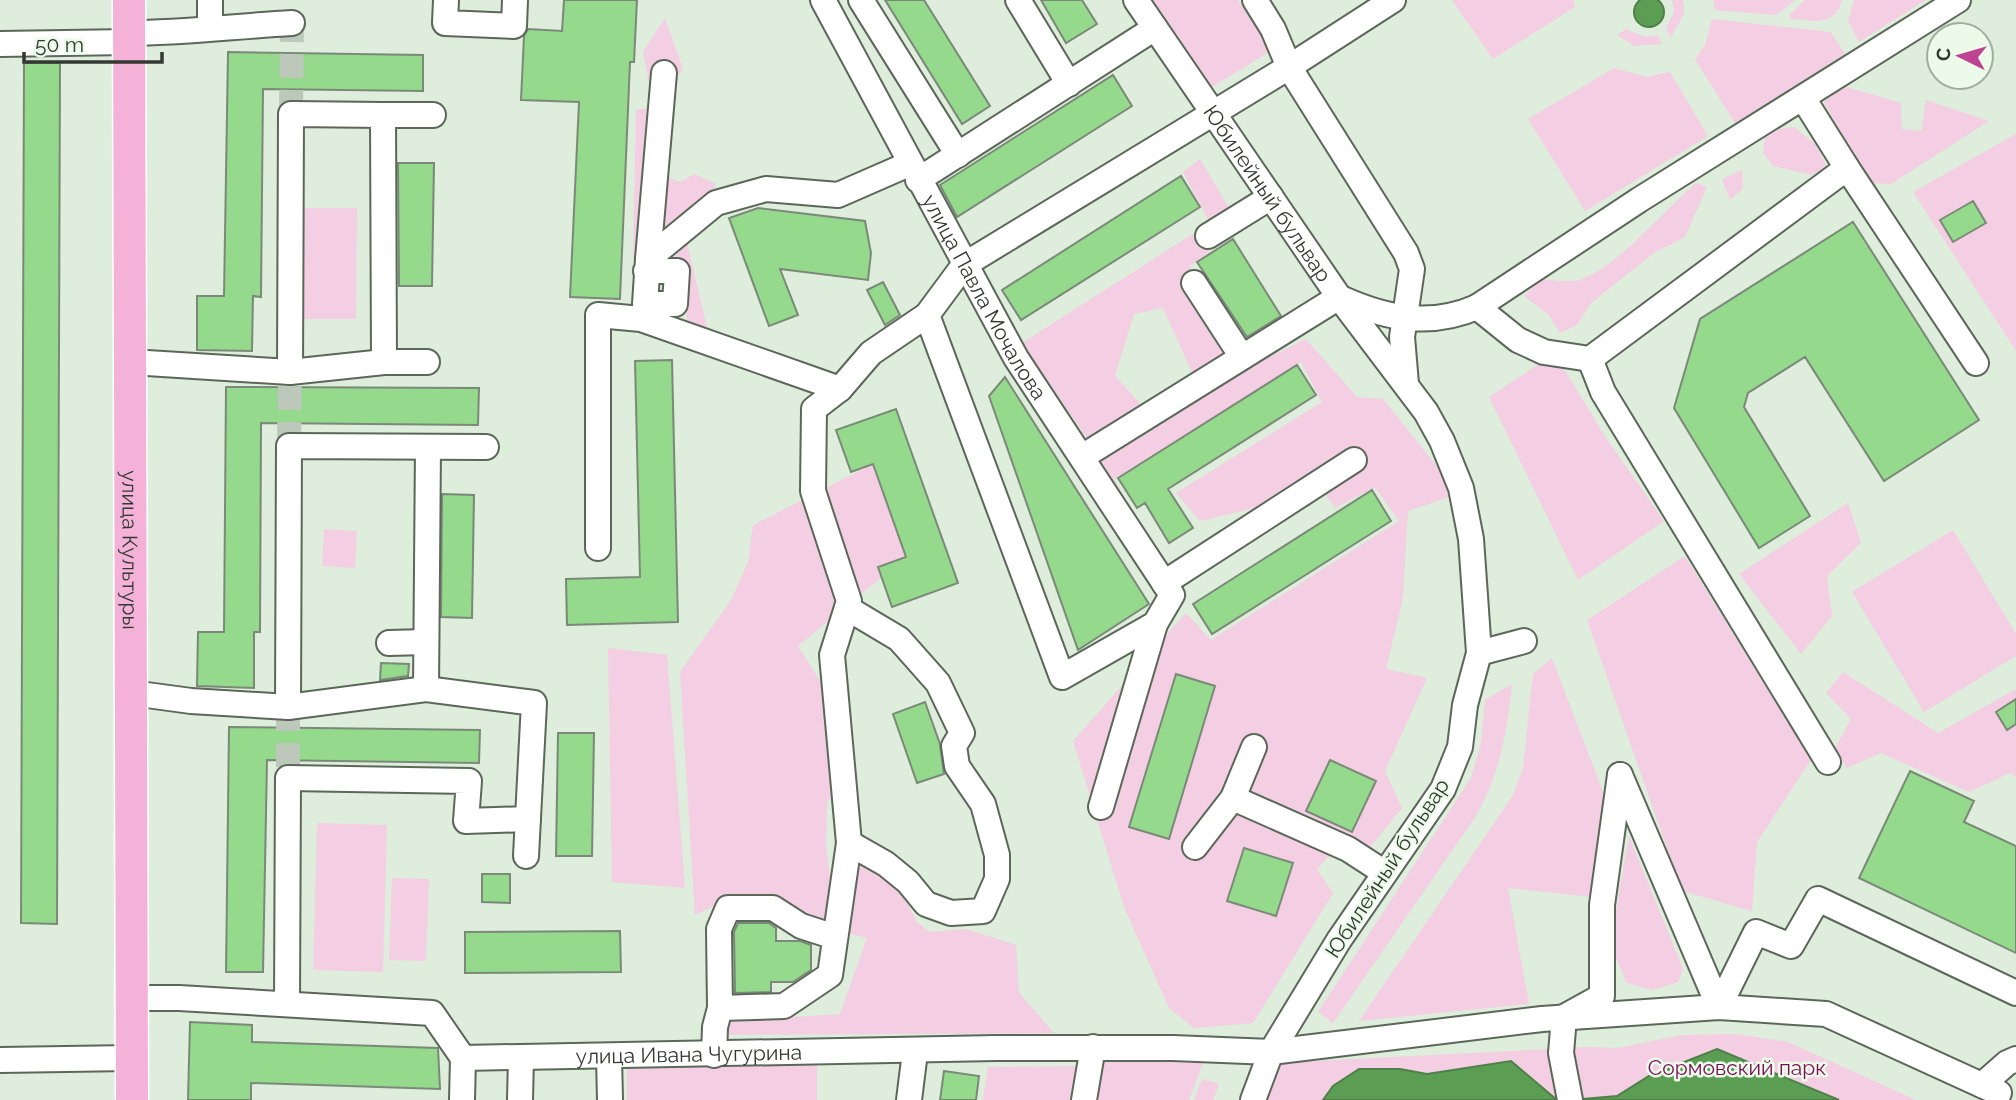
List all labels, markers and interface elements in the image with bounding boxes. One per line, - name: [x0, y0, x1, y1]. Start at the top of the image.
- scale bar: [24, 21, 163, 65]
- north arrow: [1925, 21, 1995, 91]
- text: 50 m: [35, 32, 84, 57]
- text: С: [1932, 47, 1955, 62]
- street label: Юбилейный бульвар: [1199, 100, 1337, 286]
- street label: улица Павла Мочалова: [917, 190, 1052, 404]
- street label: улица Культуры: [118, 470, 143, 630]
- street label: Юбилейный бульвар: [1320, 774, 1454, 962]
- street label: улица Ивана Чугурина: [575, 1039, 802, 1068]
- park label: Сормовский парк: [1648, 1055, 1826, 1080]

